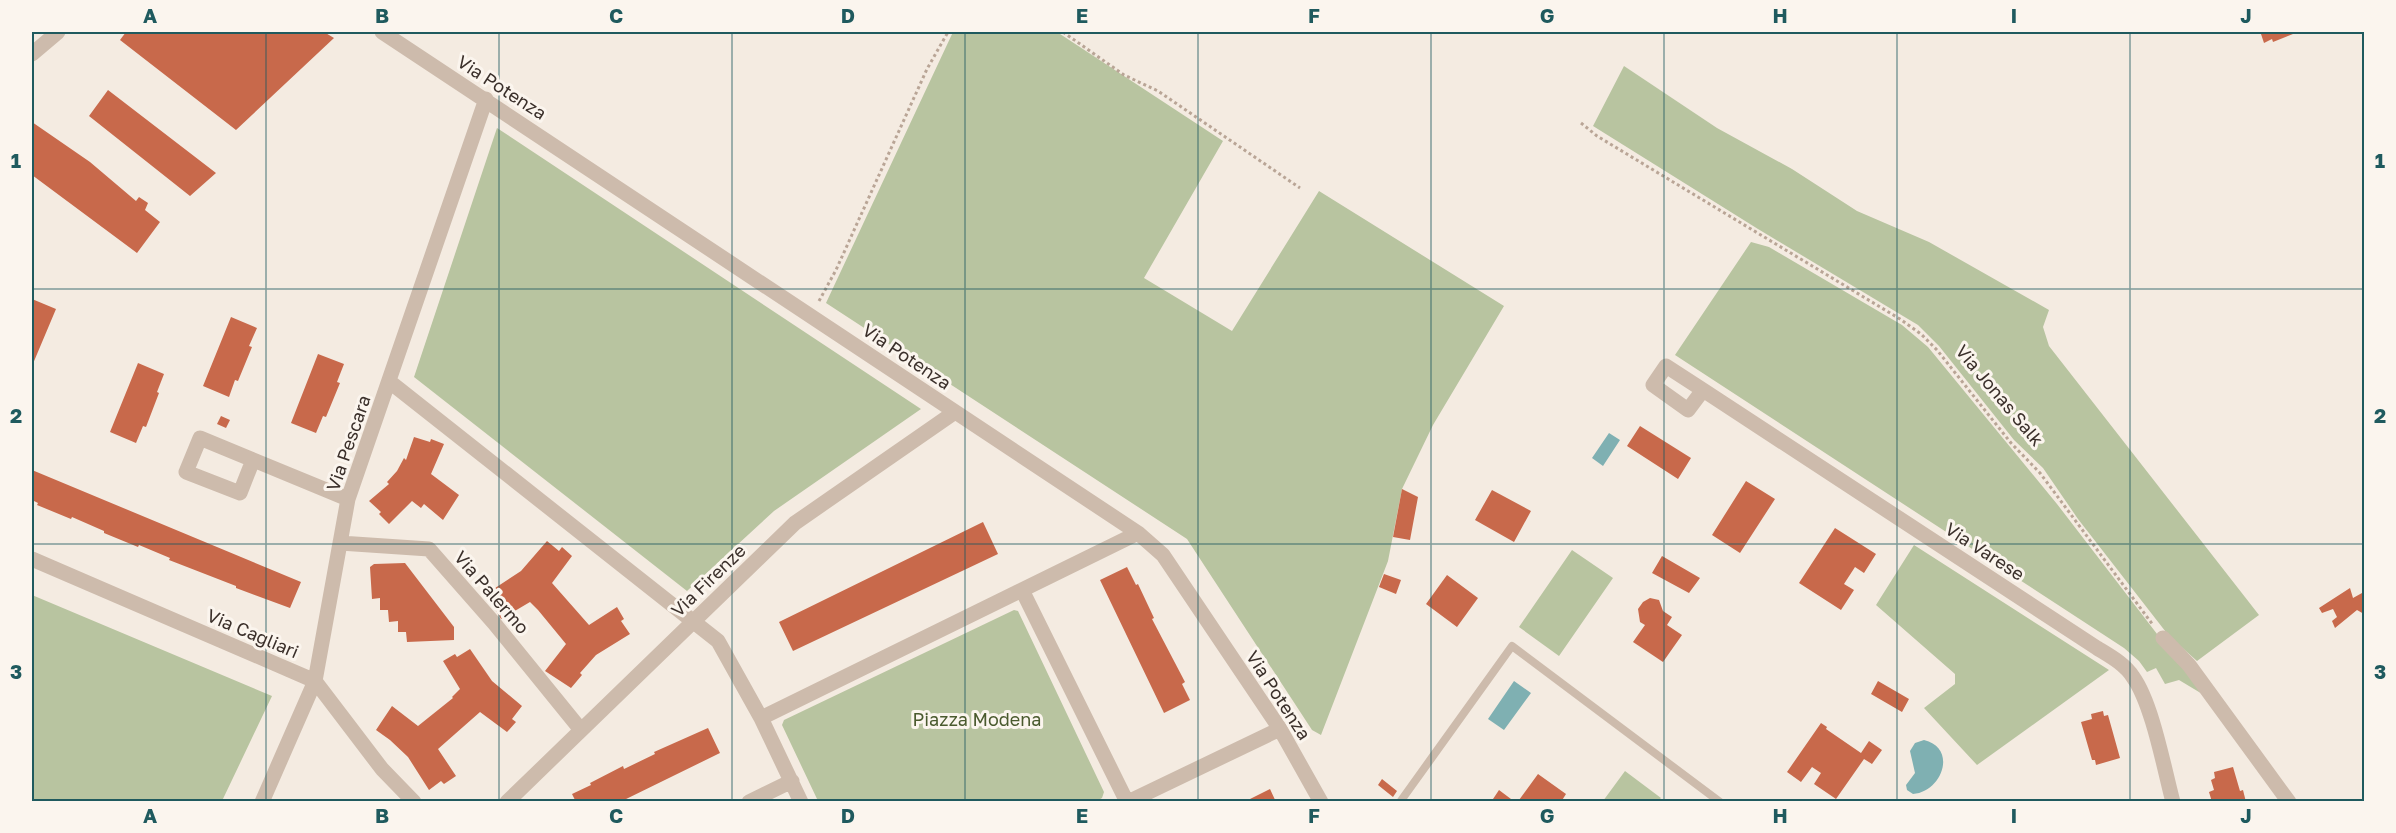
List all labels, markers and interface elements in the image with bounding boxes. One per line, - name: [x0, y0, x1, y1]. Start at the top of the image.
- text: A: [143, 3, 157, 27]
- text: B: [375, 3, 389, 27]
- text: C: [609, 3, 623, 27]
- text: D: [841, 3, 855, 27]
- text: E: [1076, 3, 1088, 27]
- text: F: [1308, 3, 1320, 27]
- text: G: [1540, 3, 1554, 27]
- text: H: [1772, 3, 1788, 27]
- text: I: [2011, 3, 2017, 27]
- text: J: [2240, 3, 2252, 27]
- street label: Via Potenza: [453, 50, 551, 124]
- text: 1: [11, 148, 21, 172]
- text: 1: [2375, 148, 2385, 172]
- street label: Via Potenza: [859, 318, 955, 394]
- street label: Via Jonas Salk: [1951, 340, 2049, 450]
- street label: Via Pescara: [321, 392, 375, 494]
- text: 2: [10, 403, 22, 427]
- text: 2: [2374, 403, 2386, 427]
- street label: Via Varese: [1941, 517, 2029, 585]
- street label: Via Firenze: [666, 539, 750, 621]
- street label: Via Palermo: [450, 546, 534, 638]
- street label: Via Cagliari: [204, 604, 302, 662]
- street label: Via Potenza: [1242, 646, 1316, 744]
- text: 3: [10, 659, 22, 683]
- text: 3: [2374, 659, 2386, 683]
- park label: Piazza Modena: [912, 708, 1042, 730]
- text: A: [143, 803, 157, 827]
- text: B: [375, 803, 389, 827]
- text: C: [609, 803, 623, 827]
- text: D: [841, 803, 855, 827]
- text: E: [1076, 803, 1088, 827]
- text: F: [1308, 803, 1320, 827]
- text: G: [1540, 803, 1554, 827]
- text: H: [1772, 803, 1788, 827]
- text: I: [2011, 803, 2017, 827]
- text: J: [2240, 803, 2252, 827]

